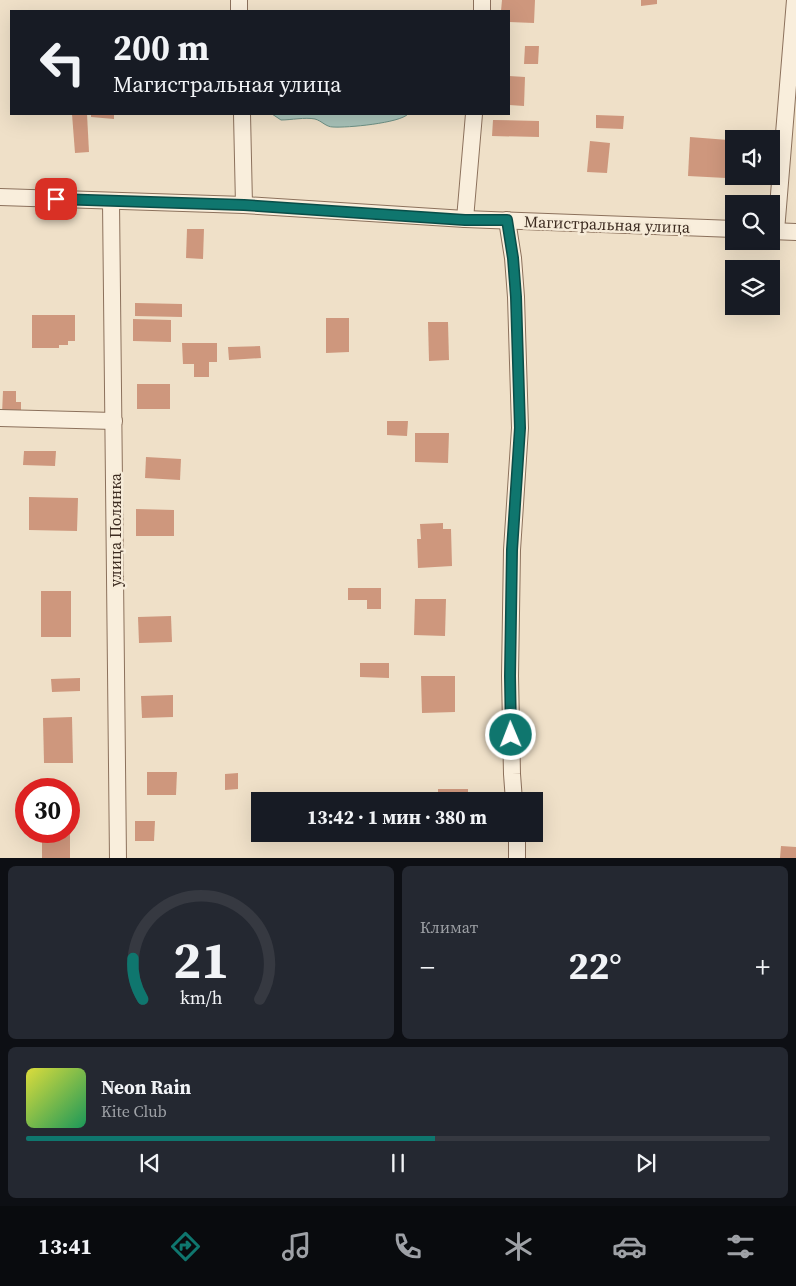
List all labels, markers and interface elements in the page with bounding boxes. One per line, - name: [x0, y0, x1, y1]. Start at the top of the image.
- text: 200 m: [113, 24, 209, 72]
- icon: left: [30, 30, 95, 95]
- text: Магистральная улица: [113, 69, 341, 99]
- map controls: [725, 130, 780, 315]
- button: sound: [725, 130, 780, 185]
- pin: [35, 178, 77, 220]
- icon: arrive: [42, 185, 70, 213]
- button: search: [725, 195, 780, 250]
- street label: Магистральная улица: [524, 210, 691, 238]
- button: layers: [725, 260, 780, 315]
- street label: улица Полянка: [104, 472, 126, 587]
- position arrow: [484, 708, 536, 760]
- speed limit sign: 30: [15, 778, 80, 843]
- text: 13:42 · 1 мин · 380 m: [307, 804, 487, 830]
- text: Климат: [420, 916, 478, 938]
- text: 21: [173, 924, 229, 995]
- text: 22°: [568, 940, 622, 992]
- text: −: [420, 948, 435, 986]
- text: +: [755, 948, 770, 986]
- text: km/h: [180, 985, 223, 1010]
- text: Neon Rain: [101, 1074, 191, 1100]
- text: Kite Club: [101, 1100, 167, 1122]
- icon: previous: [136, 1149, 164, 1177]
- icon: pause: [384, 1149, 412, 1177]
- icon: next: [632, 1149, 660, 1177]
- icon: directions: [168, 1229, 203, 1264]
- icon: music: [279, 1229, 314, 1264]
- icon: phone: [390, 1229, 425, 1264]
- icon: climate: [501, 1229, 536, 1264]
- icon: car: [612, 1229, 647, 1264]
- icon: filters: [723, 1229, 758, 1264]
- text: 13:41: [38, 1231, 92, 1261]

